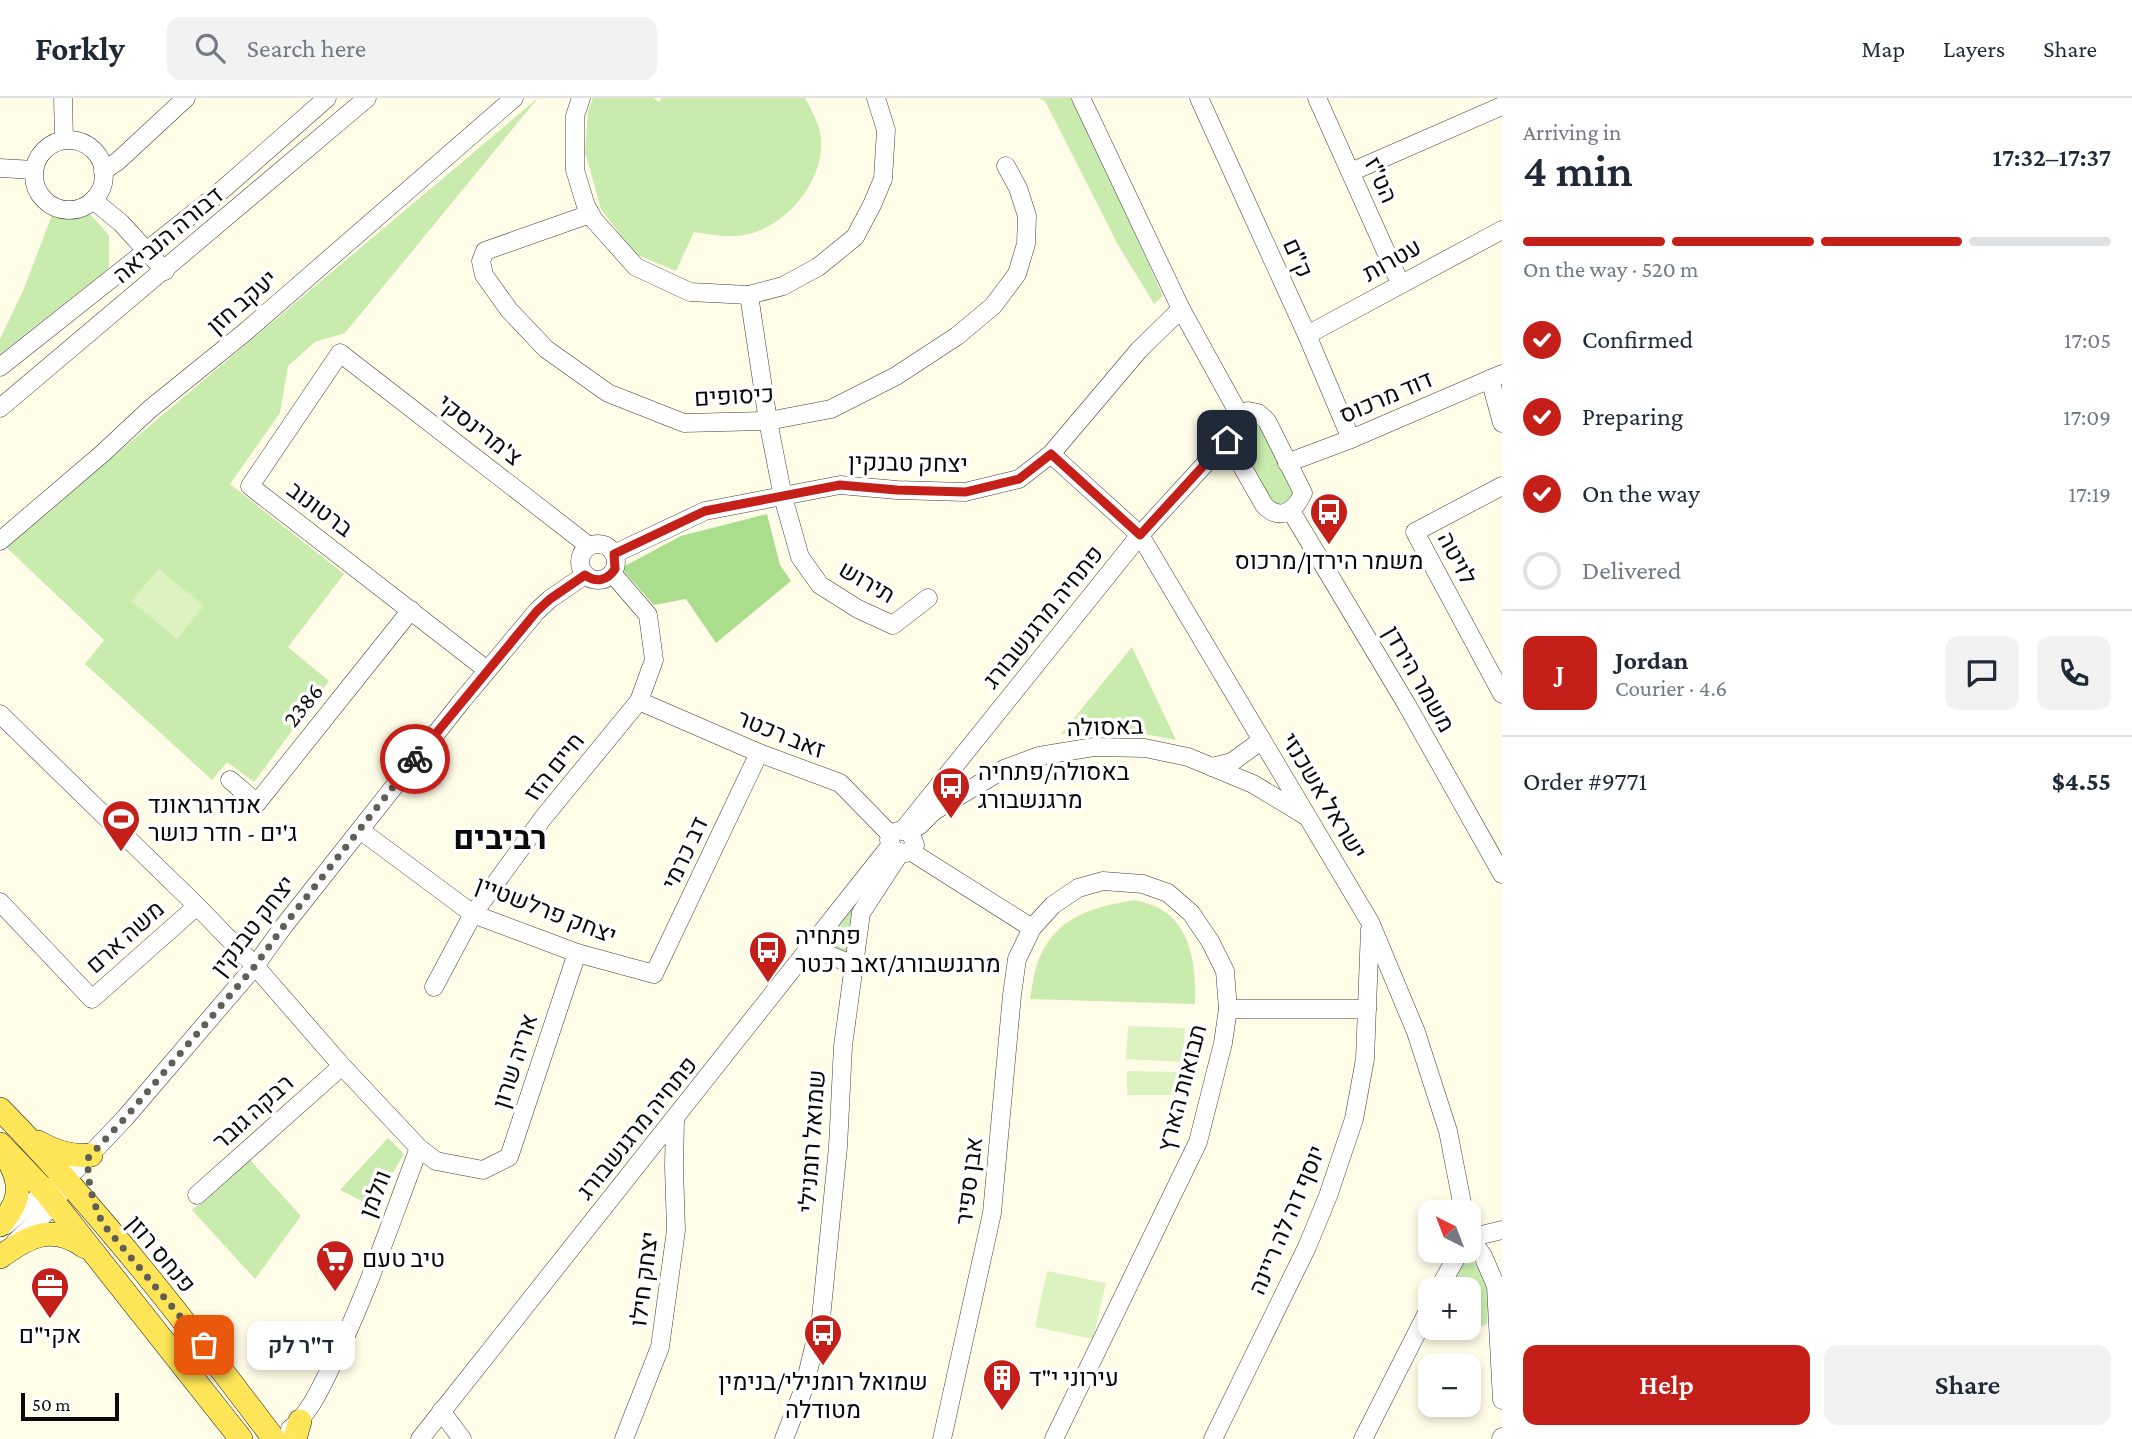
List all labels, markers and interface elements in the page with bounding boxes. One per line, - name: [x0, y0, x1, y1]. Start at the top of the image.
- search box: [167, 17, 657, 80]
- icon: search: [191, 29, 229, 67]
- text: Forkly: [35, 30, 125, 67]
- text: Search here: [247, 34, 366, 63]
- text: Map: [1861, 35, 1905, 62]
- text: Layers: [1943, 35, 2005, 62]
- text: Share: [2043, 35, 2097, 62]
- text: Arriving in: [1523, 119, 1621, 145]
- text: 17:32–17:37: [1993, 143, 2111, 172]
- text: 4 min: [1523, 145, 1633, 196]
- street label: הט"ז: [1360, 153, 1403, 207]
- street label: דבורה הנביאה: [107, 181, 228, 288]
- street label: עטרות: [1358, 233, 1426, 287]
- street label: ק"ם: [1278, 234, 1319, 282]
- text: On the way · 520 m: [1523, 256, 1699, 282]
- street label: יעקב חזן: [201, 264, 282, 339]
- icon: check: [1523, 321, 1561, 359]
- text: Confirmed: [1582, 325, 1693, 354]
- text: 17:05: [2064, 327, 2111, 353]
- street label: דוד מרכוס: [1335, 365, 1437, 428]
- street label: כיסופים: [693, 380, 775, 411]
- street label: צ'מרינסקי: [433, 388, 528, 471]
- icon: check: [1523, 398, 1561, 436]
- text: Preparing: [1582, 402, 1683, 431]
- text: 17:09: [2063, 404, 2111, 430]
- pin: [1197, 410, 1257, 470]
- icon: home: [1208, 421, 1246, 459]
- street label: יצחק טבנקין: [848, 448, 968, 477]
- street label: ברטונוב: [282, 475, 359, 542]
- icon: check: [1523, 475, 1561, 513]
- text: On the way: [1582, 479, 1700, 508]
- text: 17:19: [2069, 481, 2111, 507]
- bus stop icon: משמר הירדן/מרכוס: [1308, 491, 1350, 546]
- street label: לויטה: [1432, 527, 1482, 589]
- street label: פתחיה מרגנשבורג: [977, 540, 1108, 693]
- place label: משמר הירדן/מרכוס: [1234, 547, 1424, 574]
- street label: תירוש: [834, 555, 900, 608]
- text: Delivered: [1582, 556, 1681, 585]
- street label: משמר הירדן: [1378, 621, 1461, 737]
- button: chat: [1945, 636, 2019, 710]
- button: phone: [2037, 636, 2111, 710]
- text: Jordan: [1615, 646, 1689, 675]
- text: J: [1556, 659, 1564, 688]
- text: Courier · 4.6: [1615, 675, 1727, 701]
- street label: 2386: [277, 678, 328, 732]
- street label: זאב רכטר: [733, 704, 829, 763]
- street label: באסולה: [1066, 712, 1144, 741]
- courier: [380, 724, 450, 794]
- street label: חיים הזז: [518, 727, 589, 806]
- street label: ישראל אשכנזי: [1276, 728, 1373, 864]
- icon: bike: [396, 740, 434, 778]
- place label: באסולה/פתחיה מרגנשבורג: [978, 758, 1130, 813]
- bus stop icon: באסולה/פתחיה מרגנשבורג: [930, 765, 972, 820]
- text: Order #9771: [1523, 767, 1647, 796]
- text: $4.55: [2052, 767, 2111, 796]
- place label: אנדרגראונד ג'ים - חדר כושר: [148, 791, 297, 846]
- sports icon: אנדרגראונד ג'ים - חדר כושר: [100, 798, 142, 853]
- street label: דב כרמי: [656, 812, 713, 893]
- district label: רביבים: [453, 820, 547, 856]
- street label: יצחק טבנקין: [205, 870, 300, 981]
- street label: יצחק פרלשטיין: [472, 870, 620, 949]
- street label: משה ארם: [80, 895, 169, 979]
- place label: פתחיה מרגנשבורג/זאב רכטר: [795, 922, 1001, 977]
- bus stop icon: פתחיה מרגנשבורג/זאב רכטר: [747, 929, 789, 984]
- street label: אריה שרון: [487, 1010, 542, 1112]
- street label: תבואות הארץ: [1152, 1021, 1211, 1155]
- street label: פתחיה מרגנשבורג: [571, 1051, 702, 1204]
- street label: רבקה גובר: [207, 1069, 298, 1155]
- street label: שמואל רומנילי: [793, 1069, 830, 1213]
- street label: אבן ספיר: [950, 1135, 987, 1227]
- street label: יוסף דה לה ריינה: [1243, 1141, 1330, 1298]
- street label: וולמן: [353, 1166, 396, 1221]
- north arrow: [1418, 1200, 1480, 1264]
- map controls: [1418, 1200, 1481, 1417]
- street label: פנחס רוזן: [121, 1210, 201, 1298]
- street label: יצחק חילו: [624, 1230, 663, 1328]
- supermarket icon: טיב טעם: [314, 1238, 356, 1293]
- place label: טיב טעם: [362, 1245, 445, 1272]
- office icon: אקי"ם: [29, 1265, 71, 1320]
- button: +: [1418, 1277, 1481, 1340]
- bus stop icon: שמואל רומנילי/בנימין מטודלה: [802, 1312, 844, 1367]
- pin: [174, 1315, 234, 1375]
- callout: ד"ר לק: [246, 1320, 354, 1370]
- place label: אקי"ם: [19, 1321, 81, 1348]
- icon: bag: [185, 1326, 223, 1364]
- text: ד"ר לק: [268, 1332, 334, 1358]
- button: Help: [1523, 1345, 1810, 1425]
- button: Share: [1824, 1345, 2111, 1425]
- button: −: [1418, 1354, 1481, 1417]
- building icon: עירוני י"ד: [981, 1357, 1023, 1412]
- place label: עירוני י"ד: [1029, 1364, 1119, 1391]
- place label: שמואל רומנילי/בנימין מטודלה: [718, 1368, 928, 1423]
- scale bar: [21, 1390, 119, 1422]
- text: 50 m: [32, 1394, 71, 1415]

